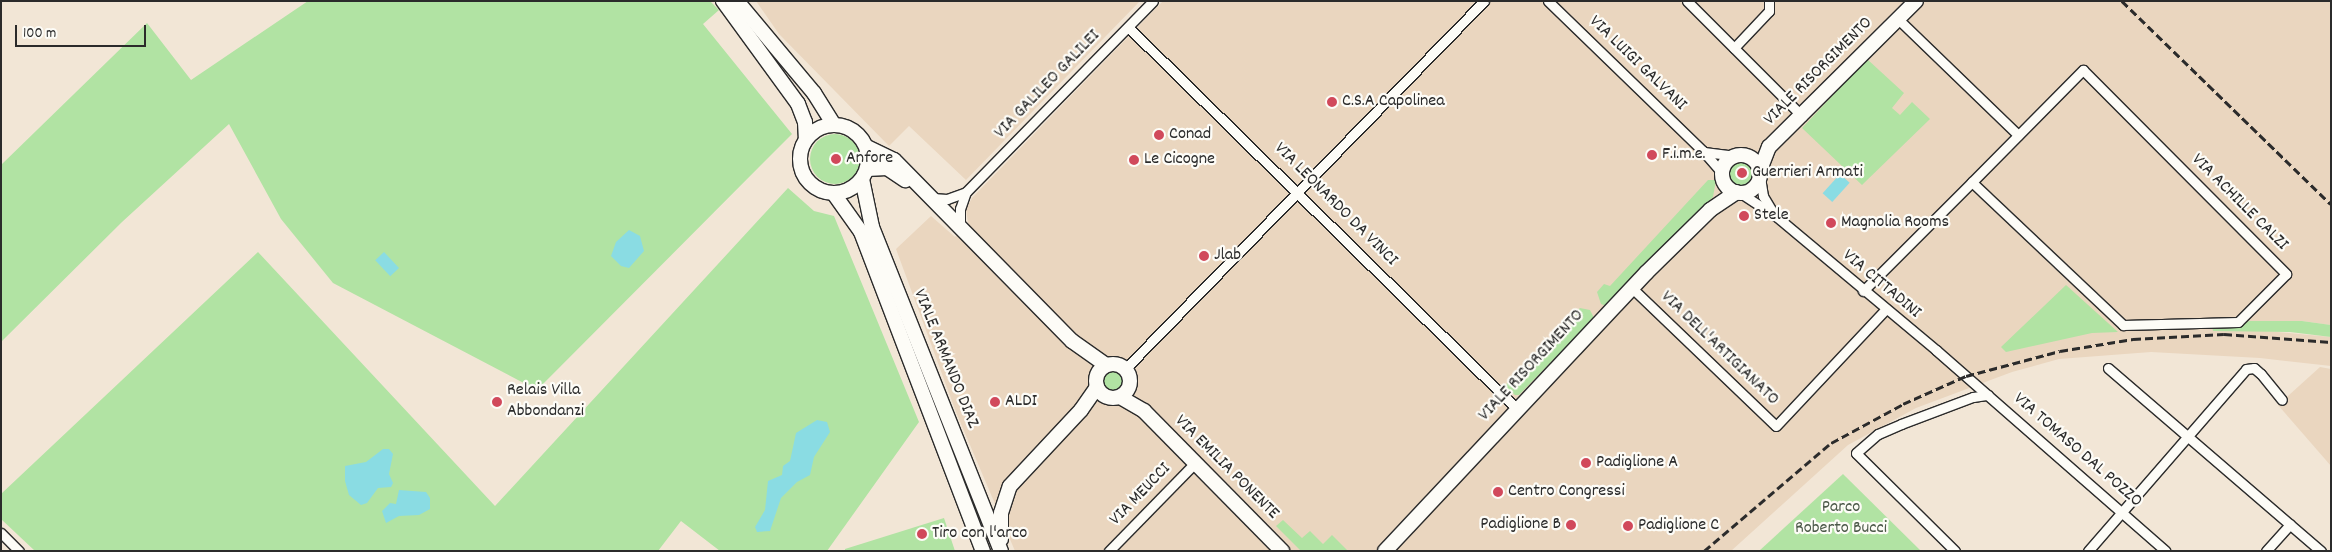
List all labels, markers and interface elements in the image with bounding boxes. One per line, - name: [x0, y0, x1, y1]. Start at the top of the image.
- street label: VIA LUIGI GALVANI: [1584, 12, 1690, 116]
- street label: VIALE RISORGIMENTO: [1760, 13, 1878, 131]
- scale bar: [18, 15, 149, 47]
- text: 100 m: [23, 23, 56, 45]
- street label: VIA GALILEO GALILEI: [991, 26, 1105, 144]
- place label: C.S.A Capolinea: [1342, 91, 1445, 113]
- marker: C.S.A Capolinea: [1326, 96, 1338, 108]
- place label: Conad: [1169, 124, 1211, 146]
- marker: Conad: [1153, 129, 1165, 141]
- street label: VIA LEONARDO DA VINCI: [1269, 139, 1401, 271]
- place label: F.i.m.e.: [1662, 144, 1706, 166]
- place label: Anfore: [846, 148, 893, 170]
- place label: Le Cicogne: [1144, 149, 1215, 171]
- marker: F.i.m.e.: [1646, 149, 1658, 161]
- street label: VIA ACHILLE CALZI: [2186, 150, 2292, 256]
- marker: Anfore: [830, 153, 842, 165]
- marker: Le Cicogne: [1128, 154, 1140, 166]
- place label: Guerrieri Armati: [1752, 162, 1863, 184]
- marker: Guerrieri Armati: [1736, 167, 1748, 179]
- place label: Stele: [1754, 205, 1789, 227]
- marker: Stele: [1738, 210, 1750, 222]
- place label: Magnolia Rooms: [1841, 212, 1949, 234]
- marker: Magnolia Rooms: [1825, 217, 1837, 229]
- place label: Jlab: [1214, 245, 1241, 267]
- street label: VIA CITTADINI: [1837, 246, 1925, 324]
- marker: Jlab: [1198, 250, 1210, 262]
- street label: VIALE ARMANDO DIAZ: [907, 286, 983, 432]
- street label: VIA DELL'ARTIGIANATO: [1655, 287, 1783, 411]
- street label: VIALE RISORGIMENTO: [1475, 306, 1589, 426]
- place label: Relais Villa Abbondanzi: [507, 381, 584, 424]
- street label: VIA TOMASO DAL POZZO: [2008, 389, 2146, 513]
- place label: ALDI: [1005, 391, 1037, 413]
- marker: Relais Villa Abbondanzi: [491, 396, 503, 408]
- marker: ALDI: [989, 396, 1001, 408]
- street label: VIA EMILIA PONENTE: [1169, 411, 1283, 525]
- place label: Padiglione A: [1596, 452, 1678, 474]
- marker: Padiglione A: [1580, 457, 1592, 469]
- street label: VIA MEUCCI: [1106, 459, 1176, 531]
- place label: Centro Congressi: [1508, 481, 1625, 503]
- marker: Centro Congressi: [1492, 486, 1504, 498]
- park label: Parco Roberto Bucci: [1795, 498, 1887, 540]
- place label: Padiglione B: [1480, 514, 1561, 536]
- place label: Padiglione C: [1638, 515, 1719, 537]
- marker: Padiglione B: [1565, 519, 1577, 531]
- marker: Padiglione C: [1622, 520, 1634, 532]
- place label: Tiro con l'arco: [932, 523, 1027, 545]
- marker: Tiro con l'arco: [916, 528, 928, 540]

